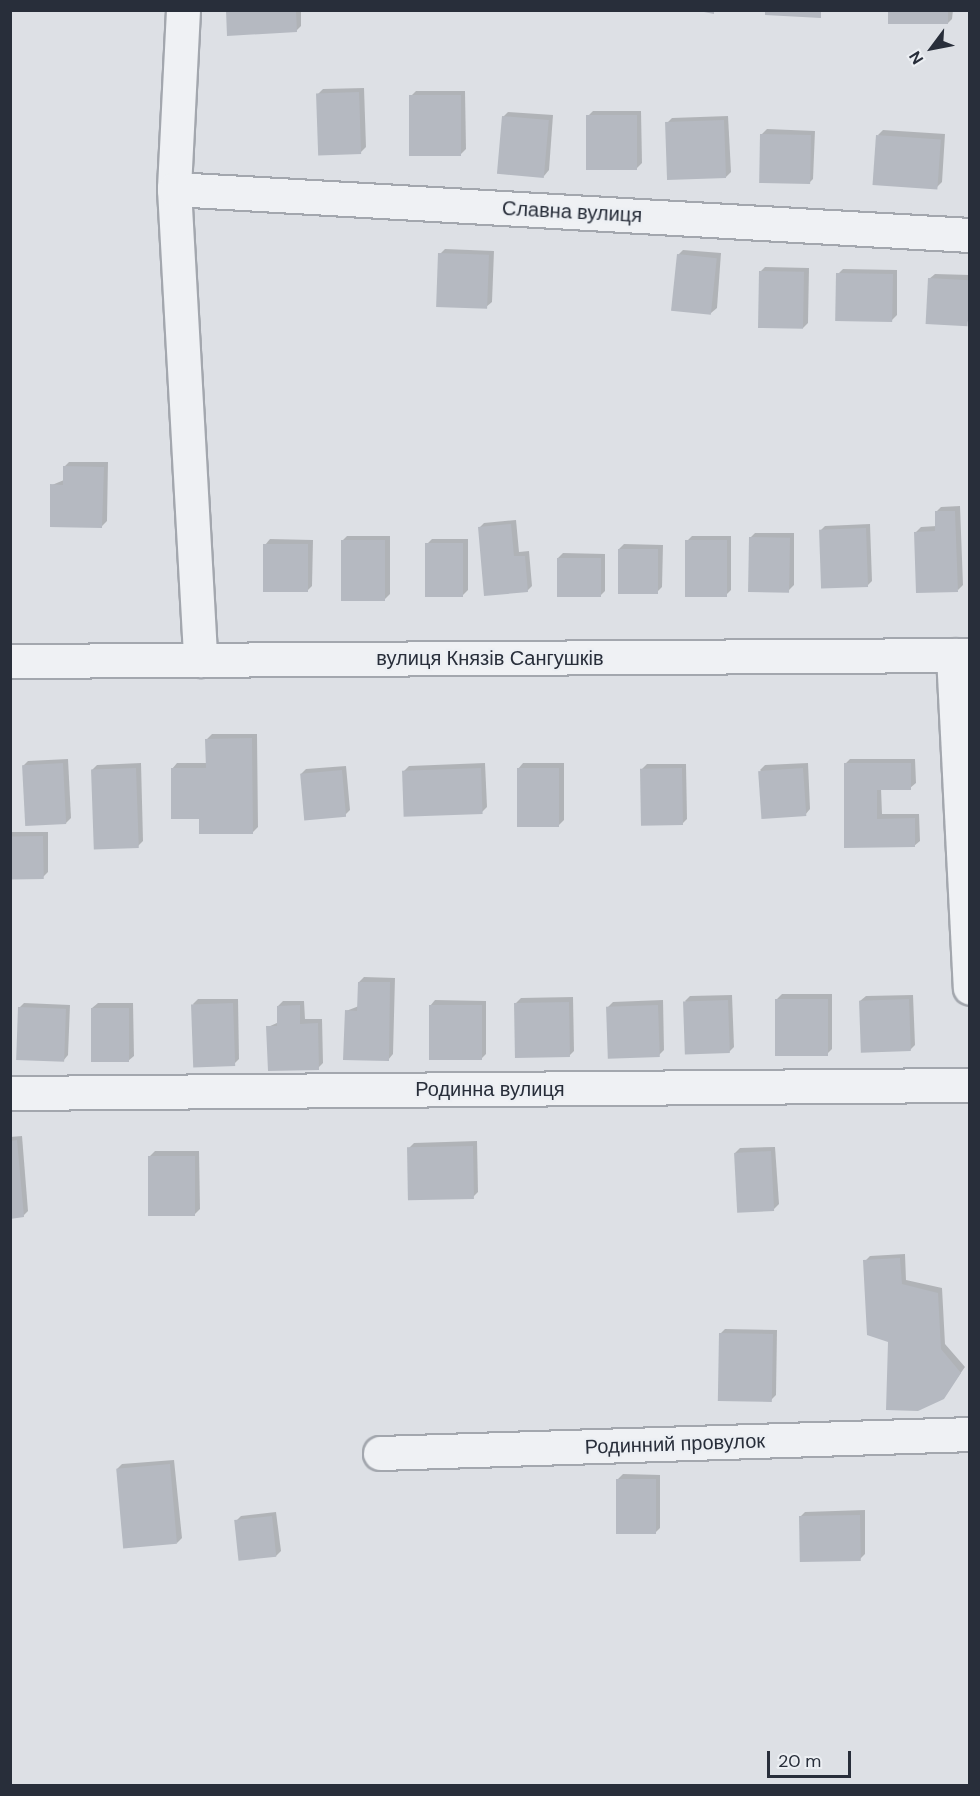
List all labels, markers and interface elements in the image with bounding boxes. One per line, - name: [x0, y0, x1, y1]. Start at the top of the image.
- north arrow: [902, 18, 962, 78]
- text: N: [904, 47, 928, 68]
- street label: Славна вулиця: [501, 196, 643, 228]
- street label: вулиця Князів Сангушків: [376, 646, 604, 670]
- street label: Родинна вулиця: [415, 1077, 565, 1101]
- street label: Родинний провулок: [584, 1429, 766, 1459]
- scale bar: [770, 1739, 854, 1777]
- text: 20 m: [778, 1749, 821, 1773]

